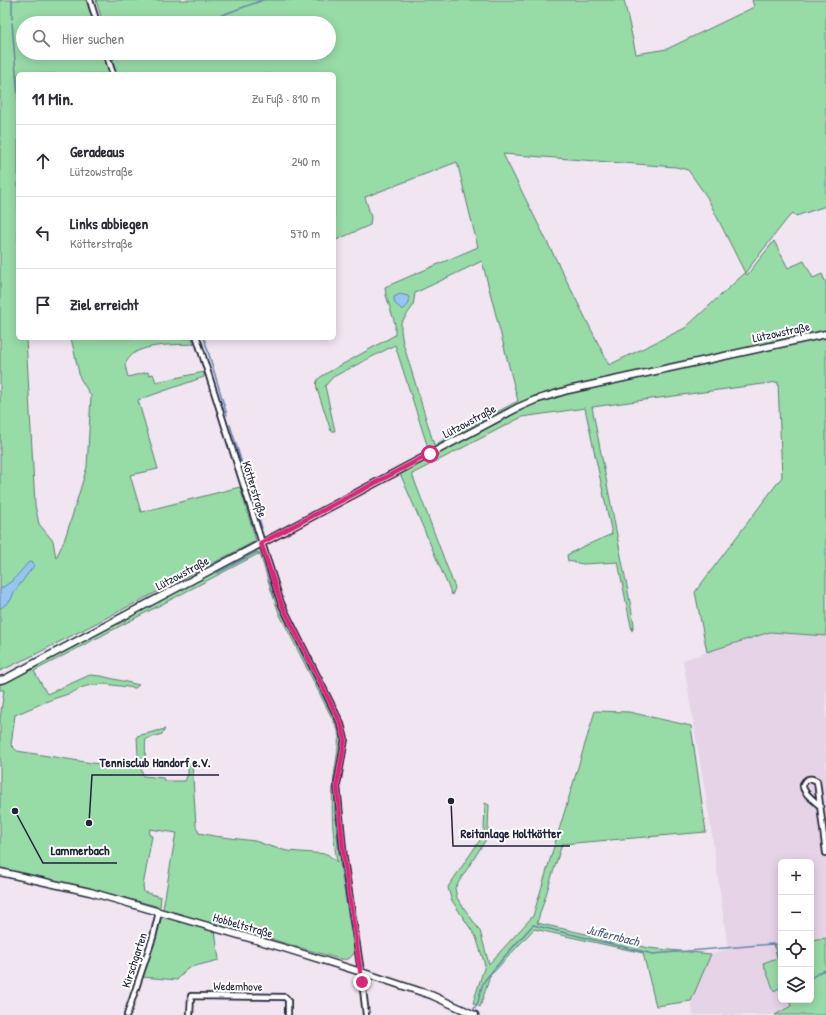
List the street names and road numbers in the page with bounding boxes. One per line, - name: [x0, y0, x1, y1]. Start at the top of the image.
- street label: Lützowstraße: [751, 318, 811, 346]
- street label: Lützowstraße: [439, 400, 499, 442]
- street label: Kötterstraße: [238, 459, 272, 519]
- street label: Lützowstraße: [152, 552, 212, 594]
- street label: Hobbeltstraße: [211, 908, 275, 942]
- street label: Kirschgarten: [117, 930, 151, 990]
- street label: Wedemhove: [213, 977, 263, 995]

